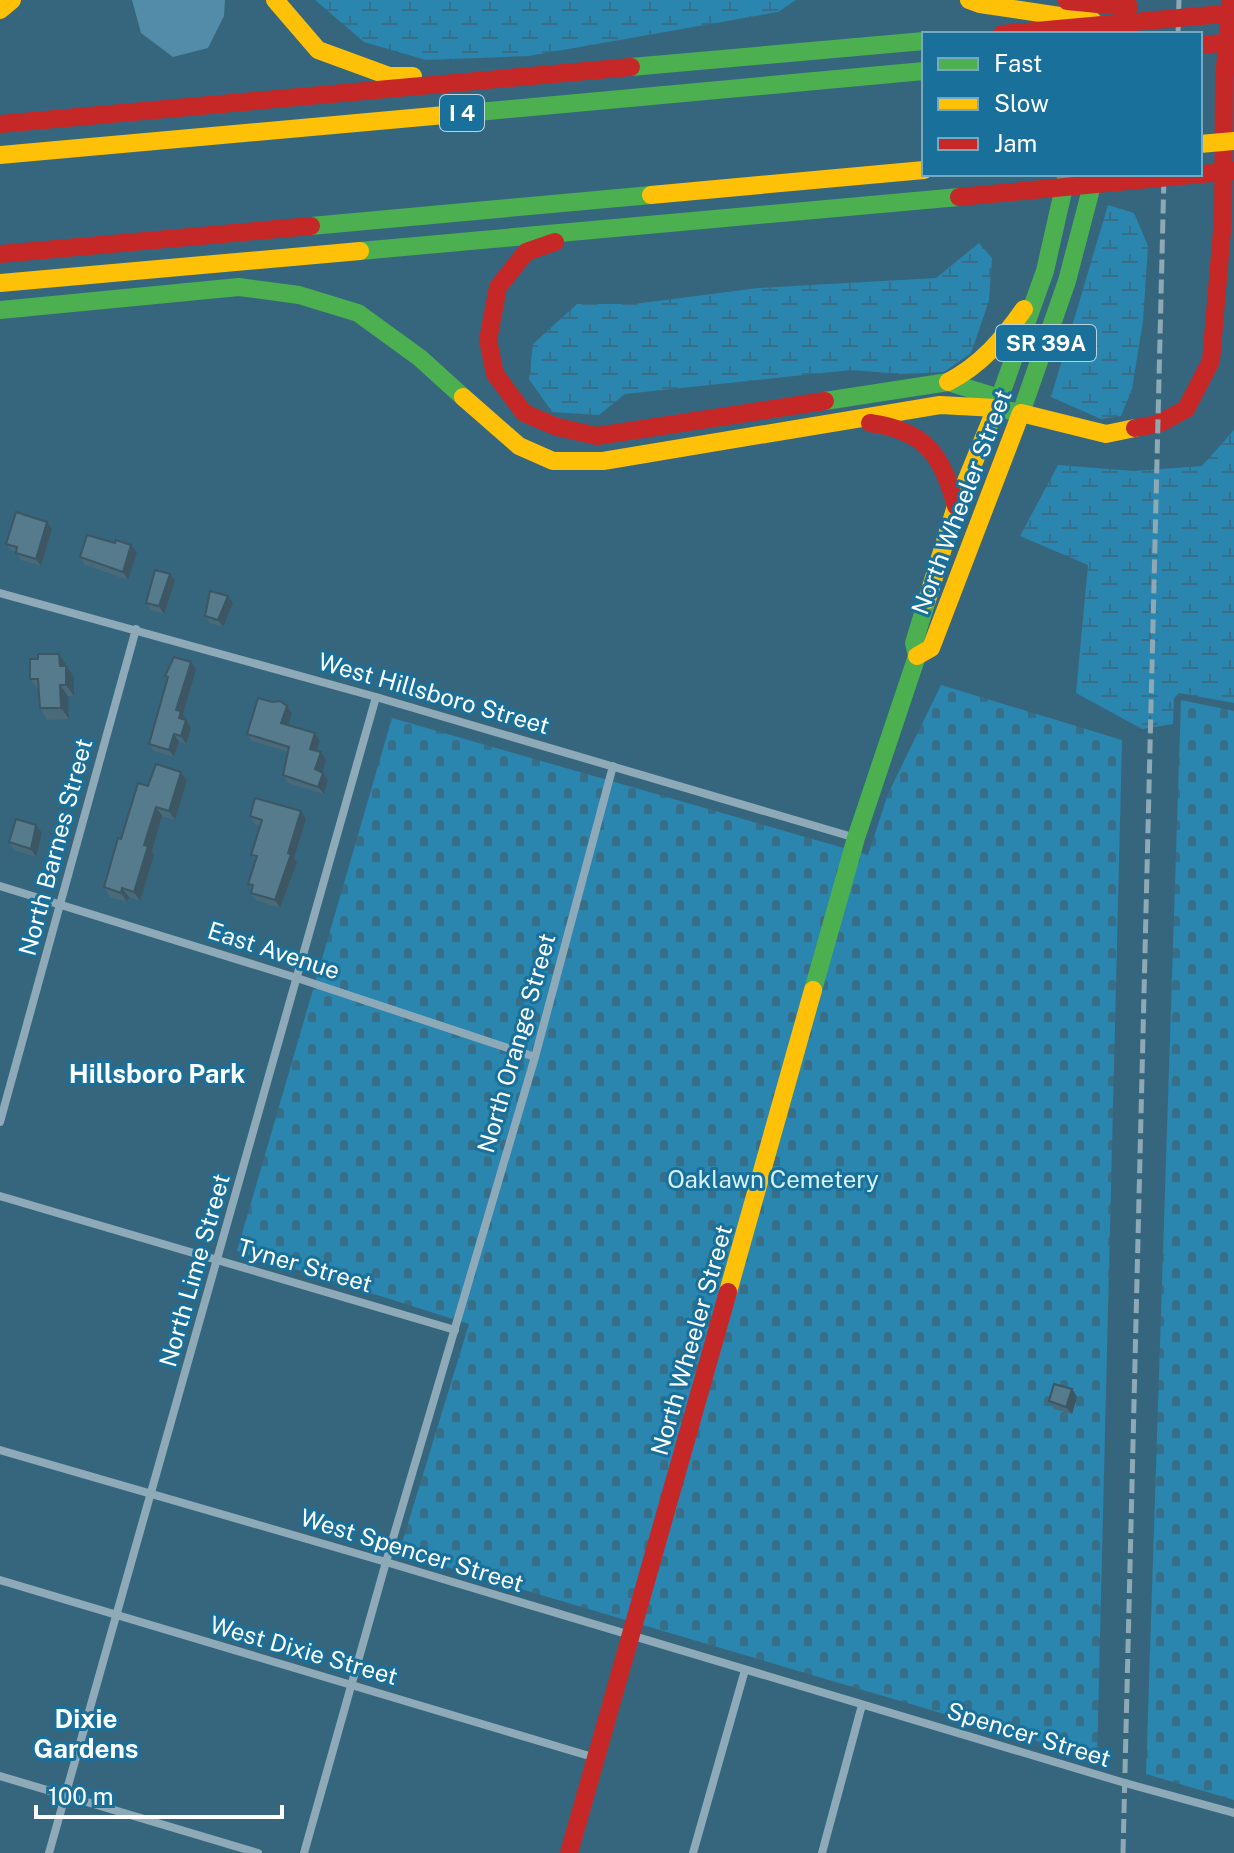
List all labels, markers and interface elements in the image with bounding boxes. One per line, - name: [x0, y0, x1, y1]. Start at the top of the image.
- legend: [922, 32, 1202, 176]
- text: Fast: [994, 49, 1042, 77]
- text: Slow: [994, 89, 1049, 117]
- road number: I 4: [440, 95, 484, 131]
- text: Jam: [994, 129, 1037, 157]
- road number: SR 39A: [996, 325, 1096, 361]
- street label: North Wheeler Street: [905, 386, 1017, 618]
- street label: West Hillsboro Street: [315, 647, 553, 739]
- street label: North Barnes Street: [13, 735, 97, 959]
- street label: East Avenue: [204, 915, 344, 985]
- street label: North Orange Street: [471, 930, 561, 1156]
- district label: Hillsboro Park: [69, 1058, 245, 1089]
- park label: Oaklawn Cemetery: [667, 1165, 879, 1193]
- street label: North Lime Street: [153, 1170, 235, 1370]
- street label: North Wheeler Street: [645, 1222, 737, 1458]
- street label: Tyner Street: [234, 1232, 376, 1298]
- street label: West Spencer Street: [297, 1503, 527, 1597]
- street label: West Dixie Street: [207, 1610, 401, 1690]
- street label: Spencer Street: [944, 1696, 1114, 1772]
- district label: Dixie Gardens: [34, 1703, 138, 1764]
- scale bar: [36, 1769, 282, 1819]
- text: 100 m: [48, 1782, 114, 1810]

